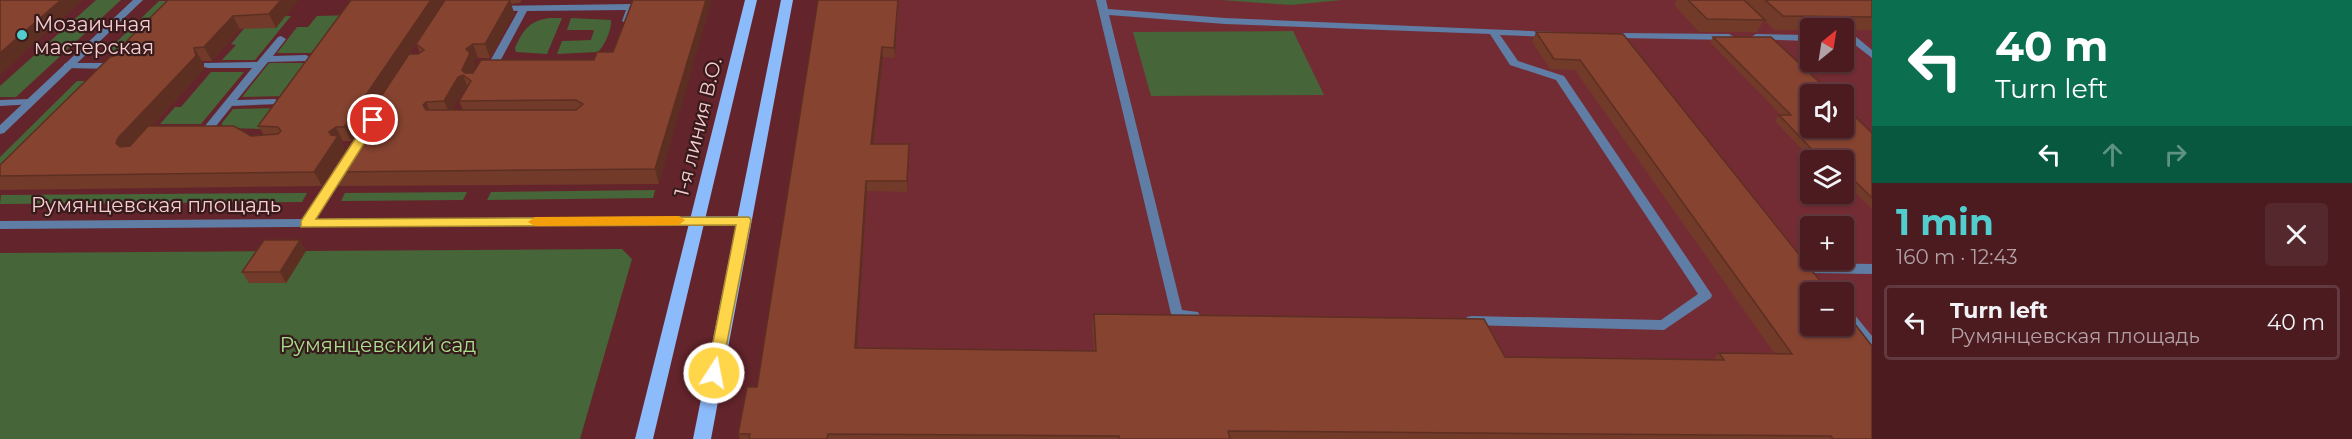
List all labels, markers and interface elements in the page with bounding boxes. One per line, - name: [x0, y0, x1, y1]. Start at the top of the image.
- place label: Мозаичная мастерская: [34, 12, 154, 59]
- north arrow: [1800, 18, 1854, 72]
- map controls: [1800, 18, 1854, 336]
- text: 40 m: [1995, 20, 2108, 72]
- icon: left: [1896, 24, 1974, 102]
- marker: Мозаичная мастерская: [15, 28, 29, 42]
- street label: 1-я линия В.О.: [669, 55, 727, 199]
- text: Turn left: [1995, 72, 2108, 105]
- button: sound: [1800, 84, 1854, 138]
- pin: [347, 94, 398, 145]
- icon: arrive: [356, 103, 389, 136]
- icon: left: [2033, 138, 2066, 171]
- icon: ahead: [2096, 138, 2129, 171]
- icon: right: [2159, 138, 2192, 171]
- button: layers: [1800, 150, 1854, 204]
- street label: Румянцевская площадь: [31, 193, 281, 217]
- text: 1 min: [1896, 200, 1994, 244]
- button: close: [2265, 203, 2328, 266]
- button: +: [1800, 216, 1854, 270]
- text: 160 m · 12:43: [1896, 245, 2018, 269]
- button: −: [1800, 282, 1854, 336]
- text: Turn left: [1950, 297, 2048, 324]
- icon: left: [1899, 306, 1932, 339]
- text: 40 m: [2267, 309, 2325, 336]
- text: Румянцевская площадь: [1950, 324, 2200, 348]
- park label: Румянцевский сад: [280, 333, 476, 357]
- position arrow: [682, 341, 746, 405]

